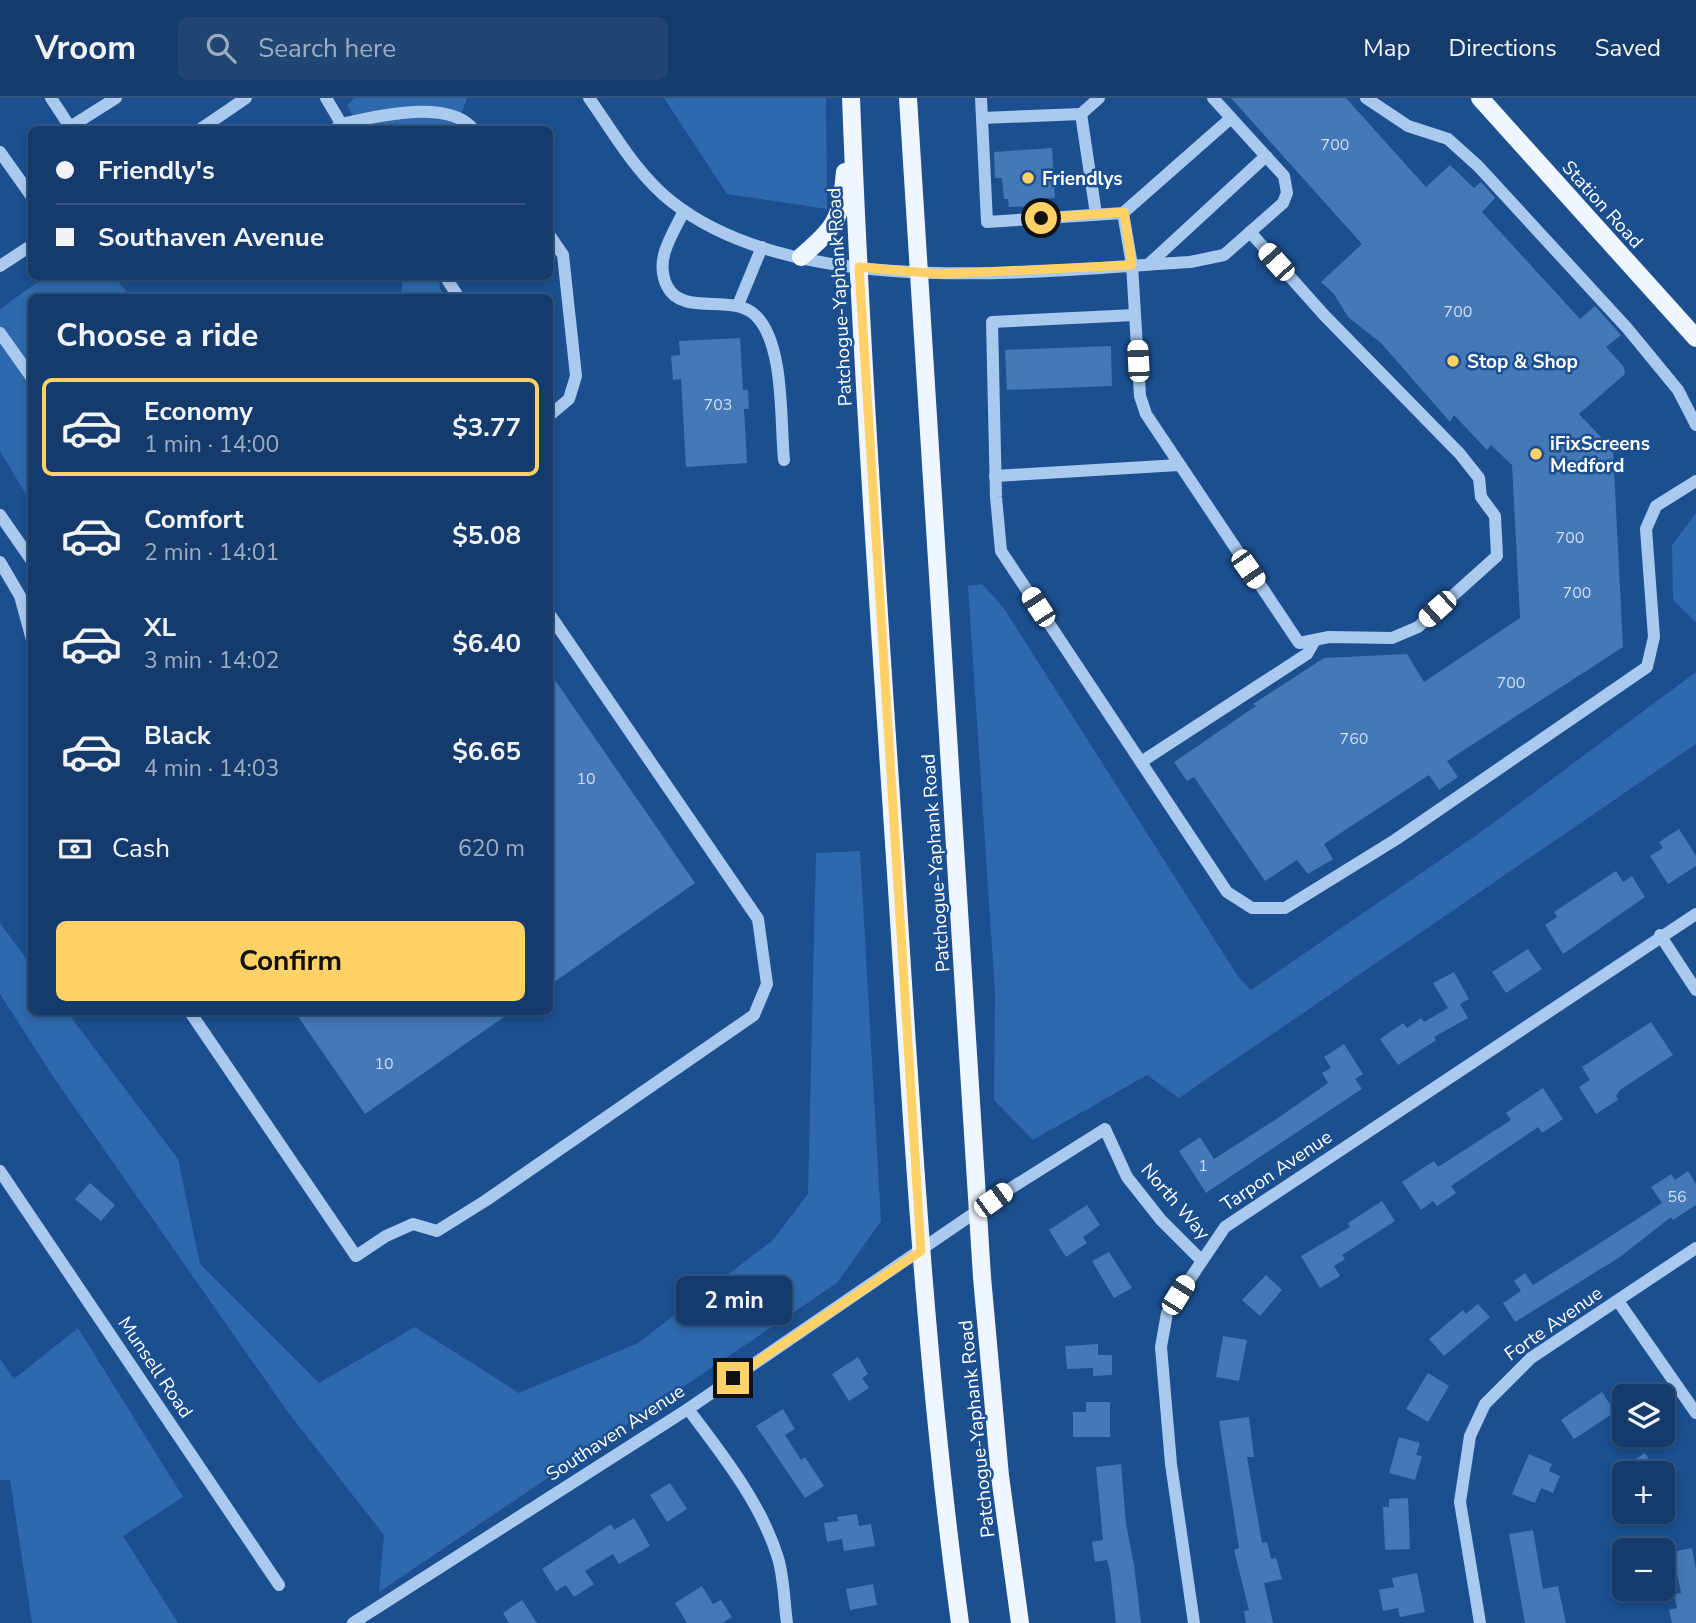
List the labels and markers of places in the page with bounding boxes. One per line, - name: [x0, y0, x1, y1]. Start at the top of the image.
- place label: Friendlys: [1042, 166, 1122, 192]
- marker: Friendlys: [1020, 170, 1036, 186]
- place label: Stop & Shop: [1467, 349, 1578, 375]
- marker: Stop & Shop: [1445, 353, 1461, 369]
- place label: iFixScreens Medford: [1550, 431, 1650, 479]
- marker: iFixScreens Medford: [1528, 446, 1544, 462]

